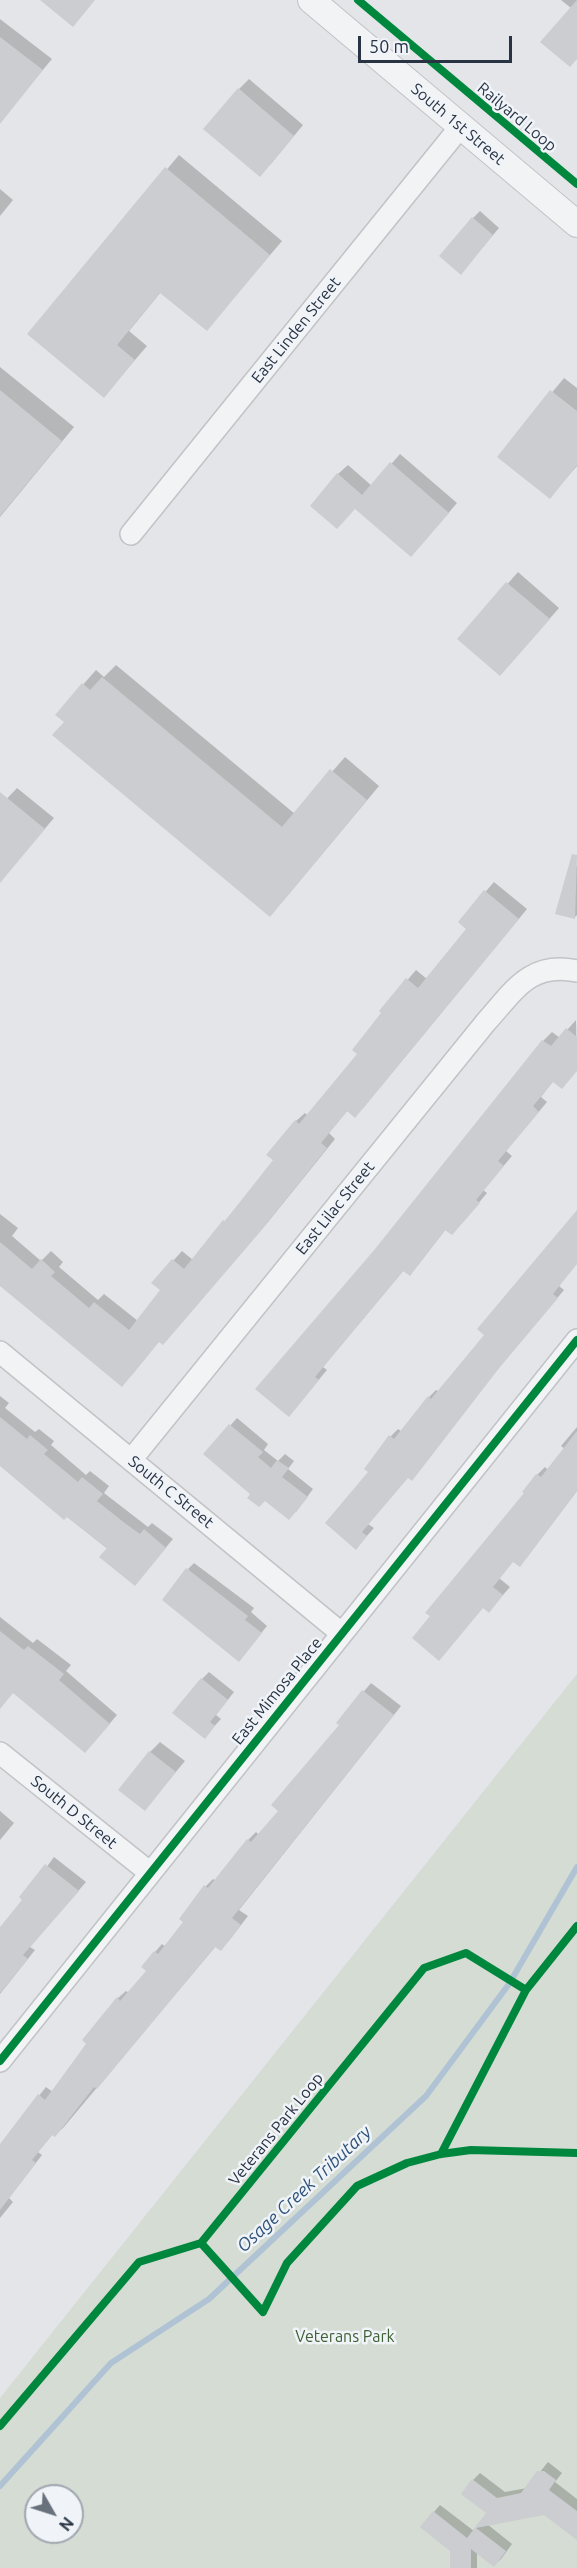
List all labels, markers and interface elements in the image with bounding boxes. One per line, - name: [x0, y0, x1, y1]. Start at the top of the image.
- scale bar: [361, 24, 516, 62]
- text: 50 m: [369, 36, 409, 56]
- street label: Railyard Loop: [474, 78, 560, 156]
- street label: South 1st Street: [407, 79, 509, 169]
- street label: East Linden Street: [247, 273, 345, 387]
- street label: East Lilac Street: [292, 1158, 378, 1258]
- street label: South C Street: [125, 1452, 217, 1532]
- street label: East Mimosa Place: [228, 1634, 326, 1748]
- street label: South D Street: [27, 1771, 121, 1853]
- street label: Veterans Park Loop: [225, 2069, 327, 2189]
- water label: Osage Creek Tributary: [232, 2121, 376, 2257]
- park label: Veterans Park: [295, 2327, 395, 2347]
- north arrow: [24, 2484, 84, 2544]
- text: N: [56, 2514, 77, 2534]

